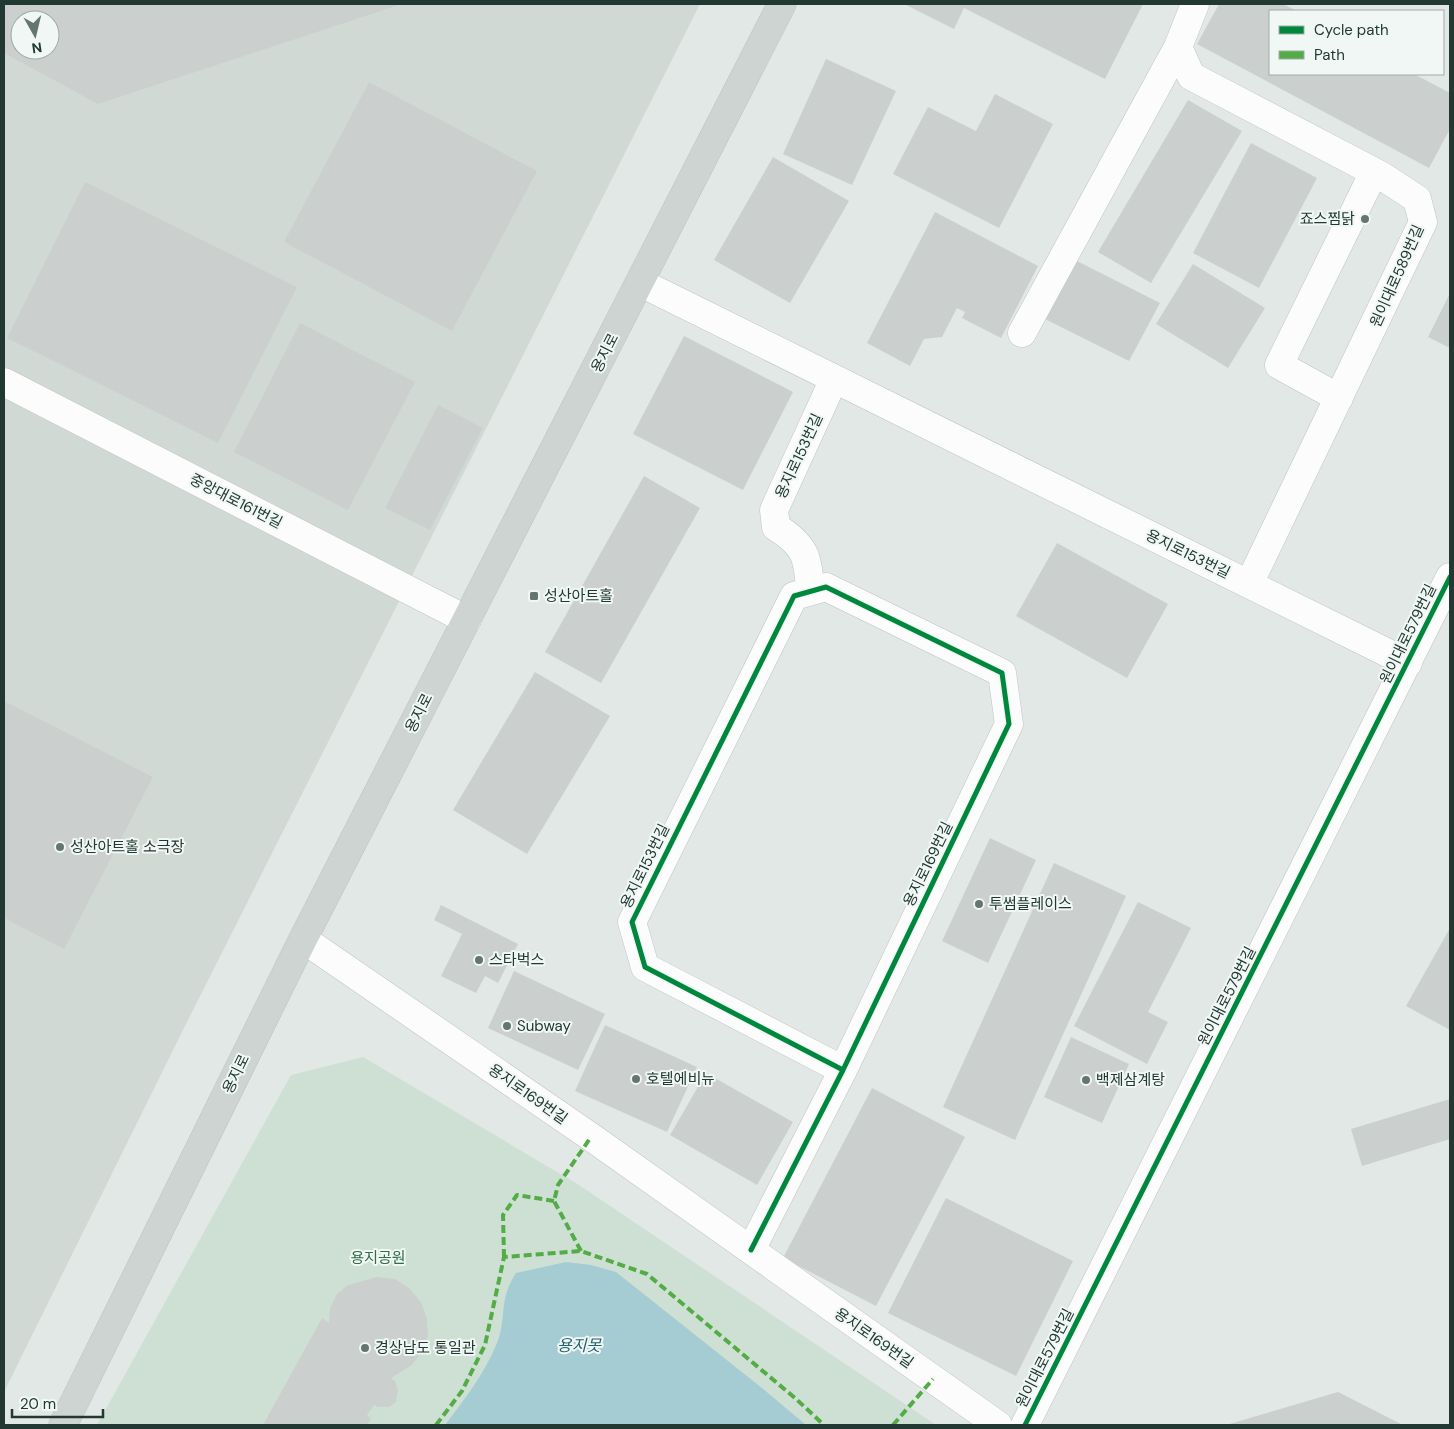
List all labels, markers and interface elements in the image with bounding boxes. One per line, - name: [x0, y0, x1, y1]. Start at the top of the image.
- north arrow: [10, 10, 60, 60]
- legend: [1269, 10, 1444, 75]
- text: Cycle path: [1314, 20, 1389, 40]
- text: N: [30, 38, 43, 57]
- text: Path: [1314, 45, 1345, 65]
- place label: 죠스찜닭: [1300, 209, 1355, 229]
- marker: 죠스찜닭: [1359, 213, 1371, 225]
- street label: 원이대로589번길: [1365, 222, 1429, 330]
- street label: 용지로: [587, 330, 623, 376]
- street label: 용지로153번길: [771, 410, 827, 502]
- street label: 중앙대로161번길: [186, 469, 286, 533]
- street label: 용지로153번길: [1142, 525, 1234, 583]
- street label: 원이대로579번길: [1375, 581, 1441, 687]
- place label: 성산아트홀: [544, 586, 613, 606]
- marker: 성산아트홀: [528, 590, 540, 602]
- street label: 용지로: [401, 690, 437, 736]
- street label: 용지로169번길: [899, 818, 957, 910]
- street label: 용지로153번길: [616, 820, 674, 912]
- place label: 성산아트홀 소극장: [70, 837, 185, 857]
- marker: 성산아트홀 소극장: [54, 841, 66, 853]
- place label: 투썸플레이스: [989, 894, 1072, 914]
- marker: 투썸플레이스: [973, 898, 985, 910]
- street label: 원이대로579번길: [1193, 943, 1261, 1049]
- place label: 스타벅스: [489, 950, 544, 970]
- marker: 스타벅스: [473, 954, 485, 966]
- place label: Subway: [517, 1016, 572, 1036]
- marker: Subway: [501, 1020, 513, 1032]
- street label: 용지로: [218, 1051, 254, 1097]
- street label: 용지로169번길: [484, 1059, 572, 1129]
- place label: 호텔에비뉴: [646, 1069, 715, 1089]
- place label: 백제삼계탕: [1096, 1070, 1165, 1090]
- marker: 호텔에비뉴: [630, 1073, 642, 1085]
- marker: 백제삼계탕: [1080, 1074, 1092, 1086]
- park label: 용지공원: [350, 1248, 406, 1268]
- street label: 용지로169번길: [830, 1303, 918, 1373]
- street label: 원이대로579번길: [1011, 1305, 1079, 1411]
- water label: 용지못: [557, 1335, 602, 1356]
- place label: 경상남도 통일관: [375, 1338, 476, 1358]
- marker: 경상남도 통일관: [359, 1342, 371, 1354]
- scale bar: [12, 1386, 104, 1418]
- text: 20 m: [20, 1394, 56, 1414]

